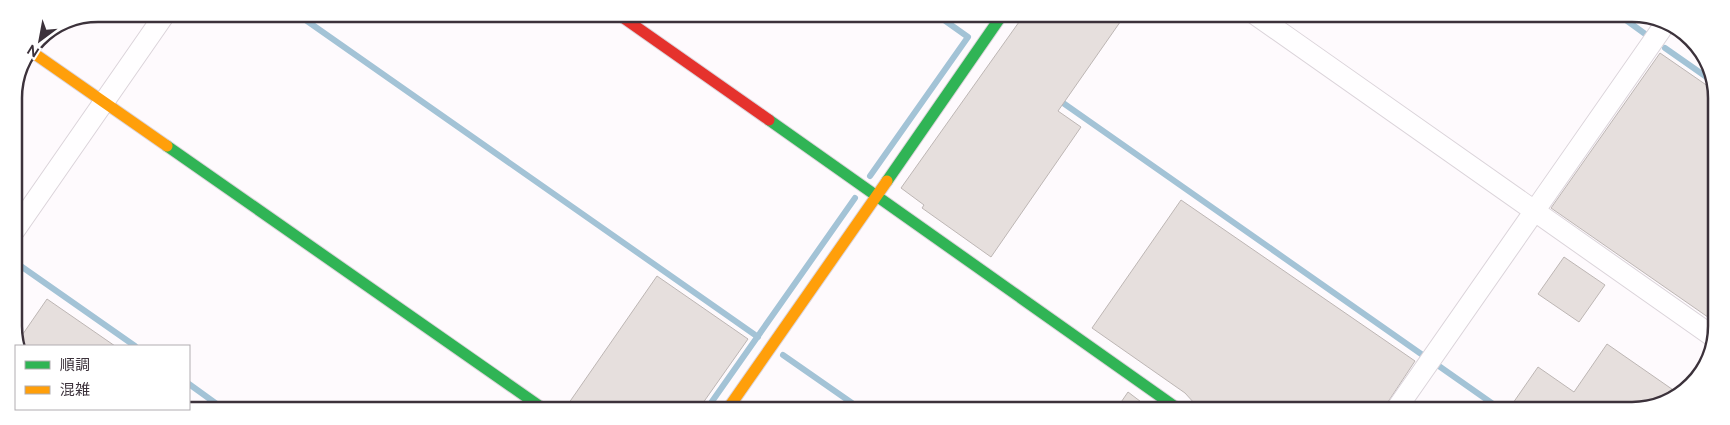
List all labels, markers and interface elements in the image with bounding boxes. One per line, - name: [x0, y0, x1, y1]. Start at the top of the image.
- north arrow: [15, 15, 65, 65]
- text: N: [24, 41, 42, 61]
- legend: [15, 345, 190, 410]
- text: 順調: [60, 356, 90, 374]
- text: 混雑: [60, 381, 90, 399]

